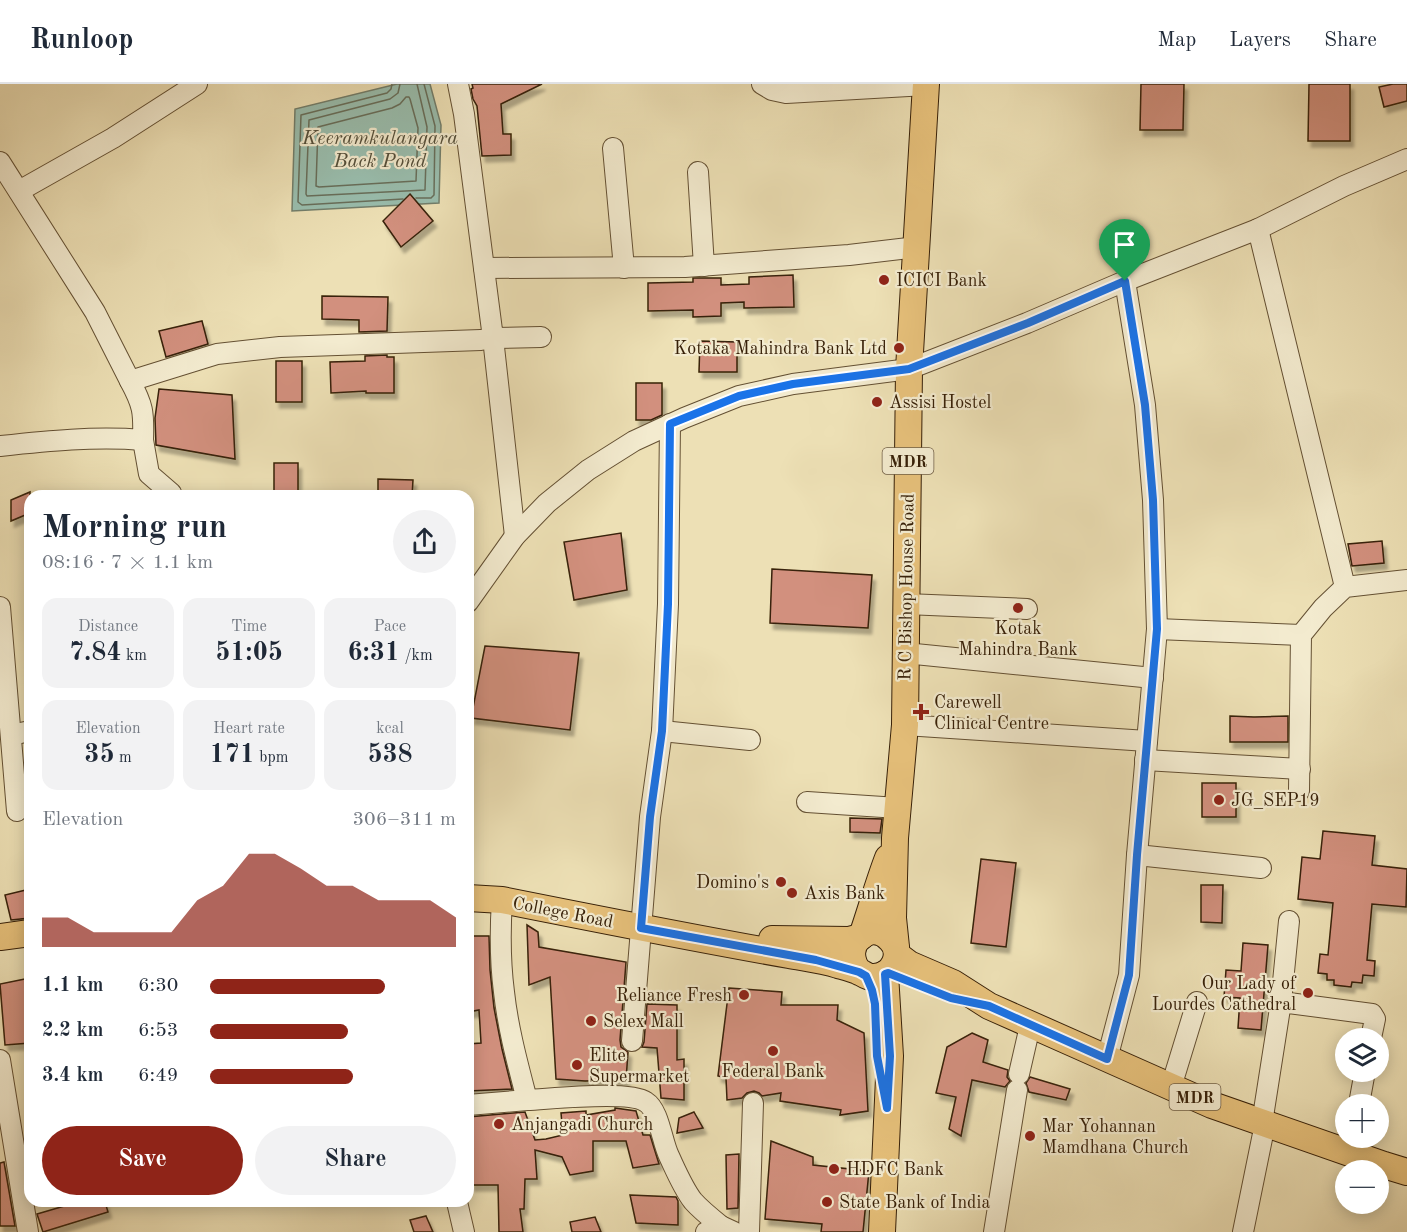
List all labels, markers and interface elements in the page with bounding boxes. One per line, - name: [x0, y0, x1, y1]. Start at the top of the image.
- text: Runloop: [30, 27, 134, 55]
- text: Map: [1157, 30, 1196, 51]
- text: Layers: [1229, 30, 1291, 51]
- text: Share: [1324, 30, 1377, 51]
- water label: Keeramkulangara Back Pond: [301, 129, 458, 172]
- pin: [1099, 219, 1150, 281]
- icon: arrive: [1108, 228, 1141, 261]
- place label: ICICI Bank: [896, 272, 987, 290]
- marker: ICICI Bank: [877, 273, 891, 287]
- place label: Kotaka Mahindra Bank Ltd: [674, 340, 887, 358]
- marker: Kotaka Mahindra Bank Ltd: [892, 341, 906, 355]
- place label: Assisi Hostel: [889, 394, 991, 412]
- marker: Assisi Hostel: [870, 395, 884, 409]
- road number: MDR: [882, 448, 934, 474]
- street label: R C Bishop House Road: [896, 493, 918, 681]
- button: share: [393, 510, 456, 573]
- text: Morning run: [42, 512, 227, 545]
- text: 08:16 · 7 × 1.1 km: [42, 553, 213, 573]
- marker: Kotak Mahindra Bank: [1011, 601, 1025, 615]
- text: Distance: [78, 619, 138, 635]
- text: Time: [231, 619, 267, 635]
- text: Pace: [374, 619, 406, 635]
- place label: Kotak Mahindra Bank: [958, 620, 1078, 659]
- text: 7.84: [69, 640, 122, 666]
- text: 51:05: [215, 640, 283, 666]
- text: 6:31: [347, 640, 400, 666]
- text: km: [122, 648, 147, 664]
- text: /km: [400, 648, 433, 664]
- place label: Carewell Clinical Centre: [934, 694, 1049, 733]
- marker: Carewell Clinical Centre: [912, 703, 930, 721]
- text: Elevation: [75, 721, 141, 737]
- text: Heart rate: [213, 721, 285, 737]
- text: kcal: [376, 721, 404, 737]
- text: 35: [84, 742, 114, 768]
- text: 171: [210, 742, 255, 768]
- text: 538: [367, 742, 413, 768]
- text: m: [114, 750, 132, 766]
- text: bpm: [255, 750, 288, 766]
- place label: JG_SEP19: [1231, 792, 1320, 810]
- marker: JG_SEP19: [1212, 793, 1226, 807]
- text: Elevation: [42, 810, 123, 830]
- text: 306–311 m: [353, 810, 456, 830]
- place label: Domino's: [696, 874, 769, 892]
- marker: Domino's: [774, 875, 788, 889]
- place label: Axis Bank: [804, 885, 885, 903]
- marker: Axis Bank: [785, 886, 799, 900]
- street label: College Road: [511, 894, 615, 932]
- place label: Our Lady of Lourdes Cathedral: [1152, 975, 1297, 1014]
- text: 1.1 km: [42, 976, 104, 996]
- text: 6:30: [138, 976, 178, 996]
- marker: Our Lady of Lourdes Cathedral: [1301, 986, 1315, 1000]
- place label: Reliance Fresh: [616, 987, 732, 1005]
- marker: Reliance Fresh: [737, 988, 751, 1002]
- place label: Selex Mall: [603, 1013, 684, 1031]
- marker: Selex Mall: [584, 1014, 598, 1028]
- text: 2.2 km: [42, 1021, 104, 1041]
- text: 6:53: [138, 1021, 178, 1041]
- map controls: [1335, 1028, 1389, 1214]
- button: layers: [1335, 1028, 1389, 1082]
- marker: Federal Bank: [766, 1044, 780, 1058]
- place label: Elite Supermarket: [589, 1047, 689, 1086]
- marker: Elite Supermarket: [570, 1058, 584, 1072]
- place label: Federal Bank: [721, 1063, 825, 1081]
- text: 3.4 km: [42, 1066, 104, 1086]
- text: 6:49: [138, 1066, 178, 1086]
- road number: MDR: [1170, 1084, 1220, 1110]
- button: +: [1335, 1094, 1389, 1148]
- place label: Anjangadi Church: [511, 1116, 653, 1134]
- marker: Anjangadi Church: [492, 1117, 506, 1131]
- place label: Mar Yohannan Mamdhana Church: [1042, 1118, 1189, 1157]
- button: Save: [42, 1126, 243, 1195]
- button: Share: [255, 1126, 456, 1195]
- marker: Mar Yohannan Mamdhana Church: [1023, 1129, 1037, 1143]
- button: −: [1335, 1160, 1389, 1214]
- place label: HDFC Bank: [846, 1161, 944, 1179]
- marker: HDFC Bank: [827, 1162, 841, 1176]
- place label: State Bank of India: [839, 1194, 990, 1212]
- marker: State Bank of India: [820, 1195, 834, 1209]

